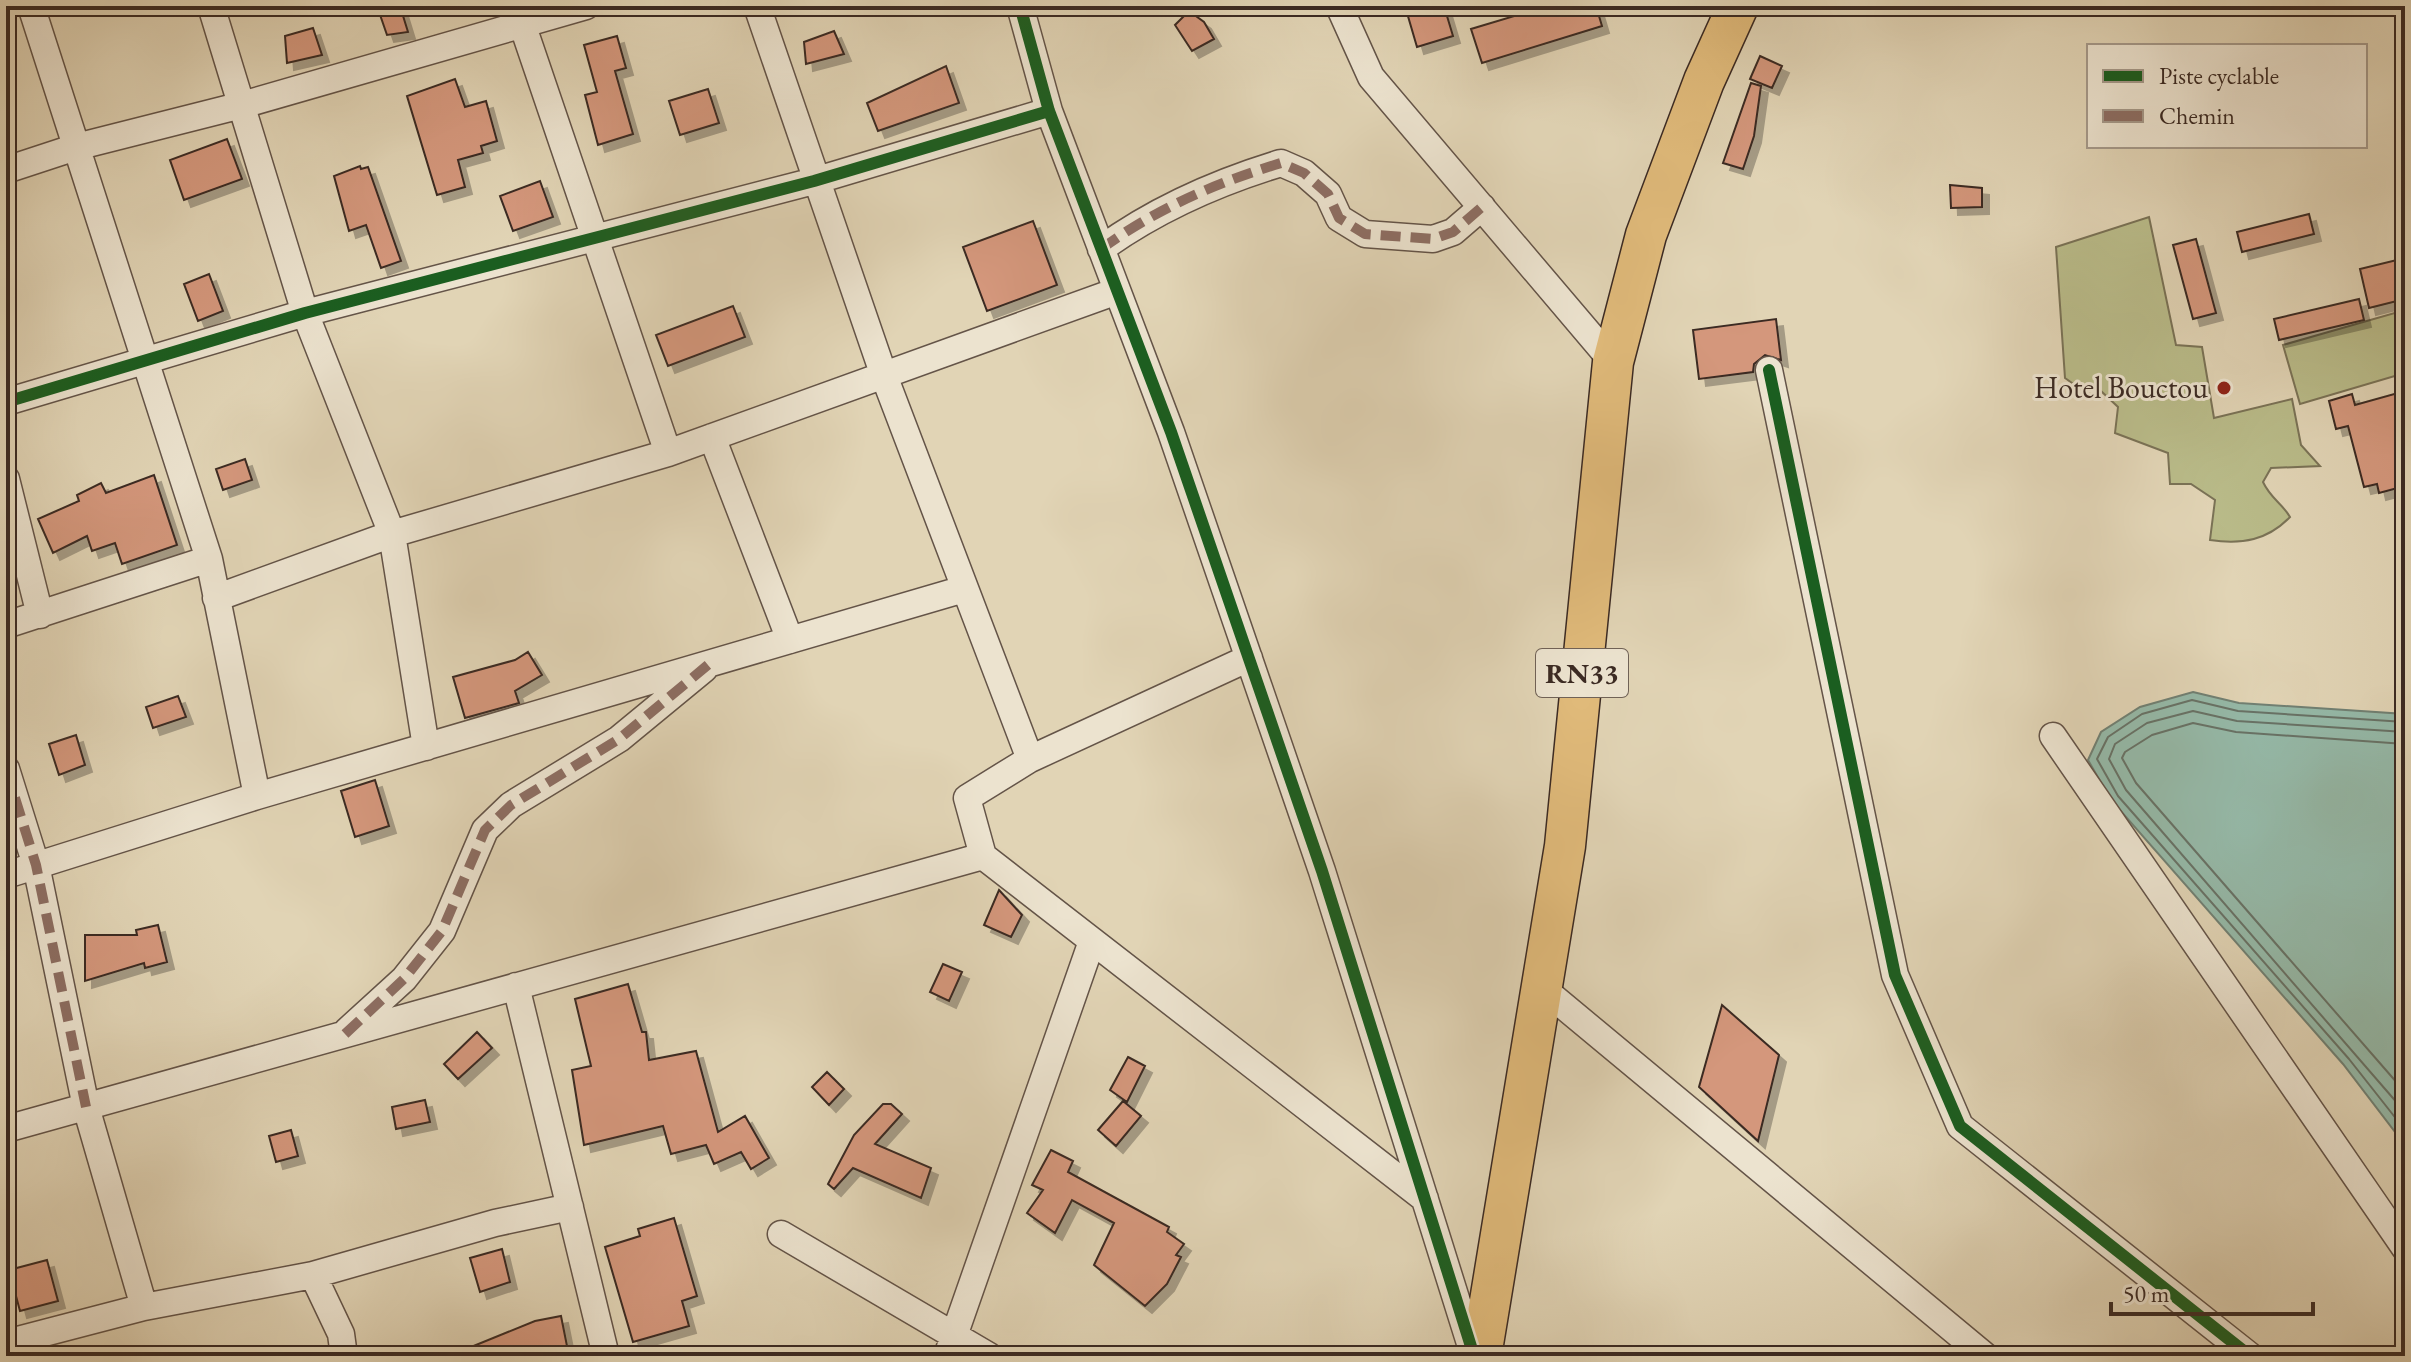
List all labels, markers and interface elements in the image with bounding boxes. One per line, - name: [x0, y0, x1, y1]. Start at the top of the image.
- legend: [2087, 44, 2367, 148]
- text: Piste cyclable: [2159, 60, 2279, 91]
- text: Chemin: [2159, 100, 2235, 131]
- place label: Hotel Bouctou: [2034, 368, 2208, 407]
- marker: Hotel Bouctou: [2215, 379, 2233, 397]
- road number: RN33: [1536, 649, 1628, 697]
- scale bar: [2111, 1266, 2313, 1316]
- text: 50 m: [2123, 1278, 2170, 1309]

